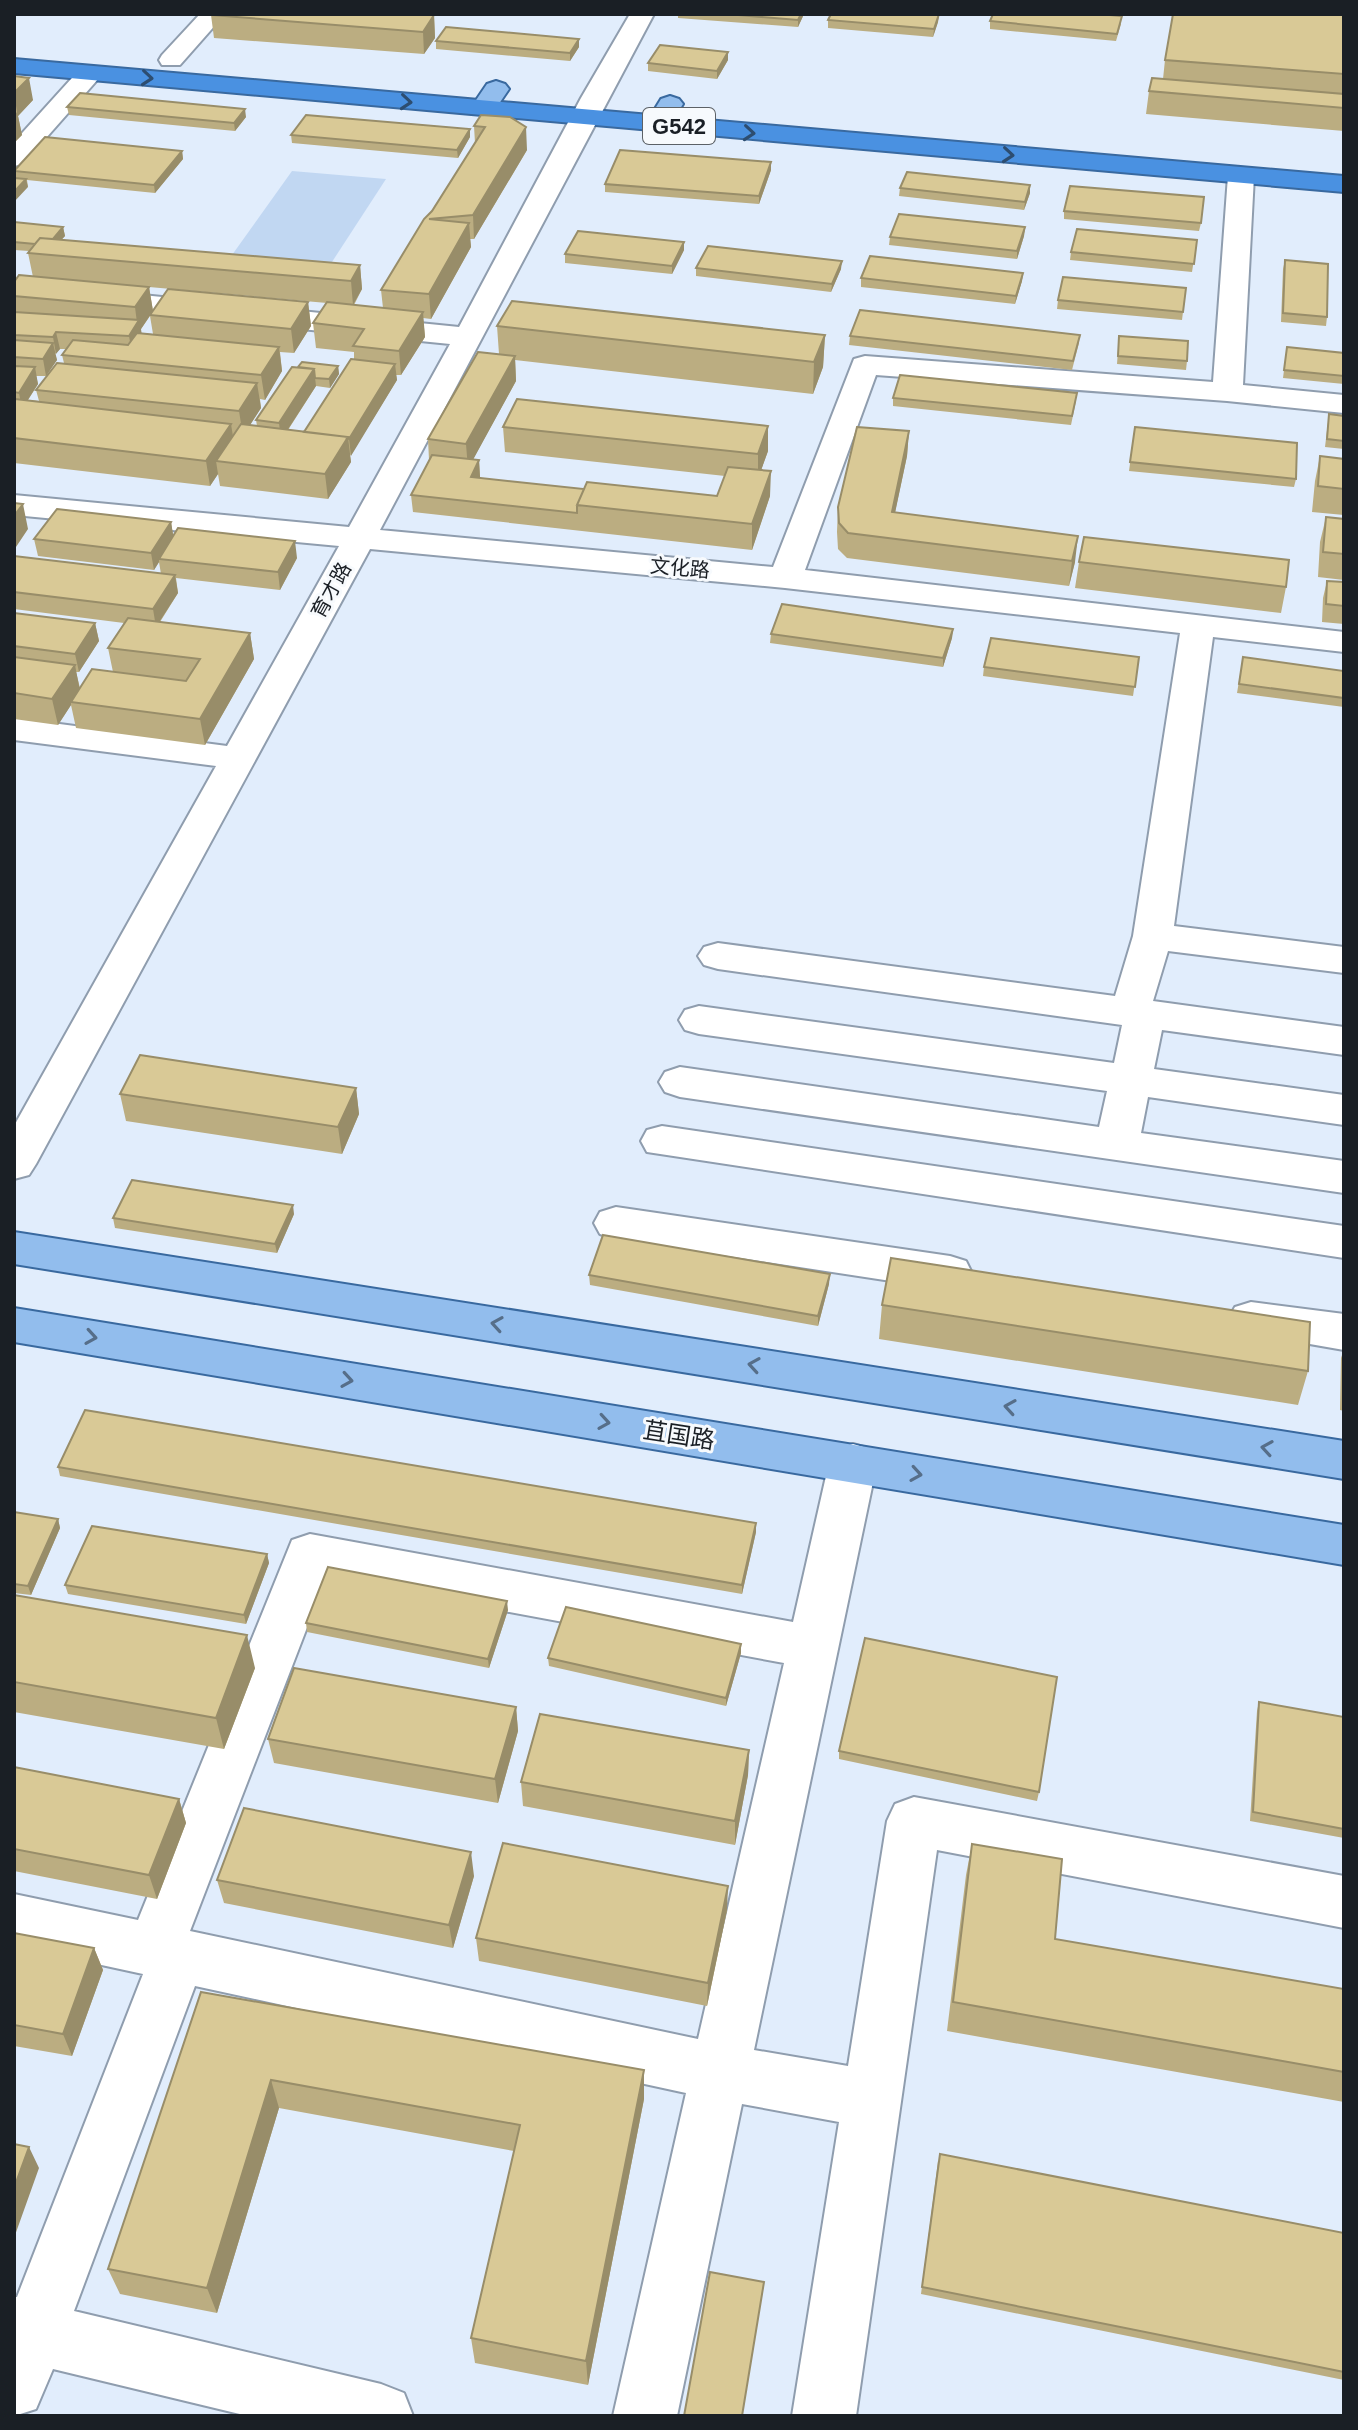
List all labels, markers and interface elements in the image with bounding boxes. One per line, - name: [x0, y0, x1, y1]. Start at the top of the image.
- one-way arrow: [141, 70, 154, 87]
- one-way arrow: [400, 93, 413, 110]
- road number: G542: [643, 108, 715, 144]
- one-way arrow: [743, 124, 756, 141]
- one-way arrow: [1002, 147, 1015, 164]
- street label: 文化路: [649, 554, 711, 582]
- street label: 育才路: [307, 558, 355, 622]
- one-way arrow: [490, 1316, 504, 1333]
- one-way arrow: [84, 1328, 98, 1345]
- one-way arrow: [747, 1358, 760, 1375]
- one-way arrow: [341, 1371, 354, 1388]
- one-way arrow: [1003, 1399, 1017, 1416]
- one-way arrow: [597, 1413, 611, 1430]
- street label: 苴国路: [641, 1416, 717, 1454]
- one-way arrow: [1260, 1440, 1274, 1457]
- one-way arrow: [909, 1465, 923, 1482]

